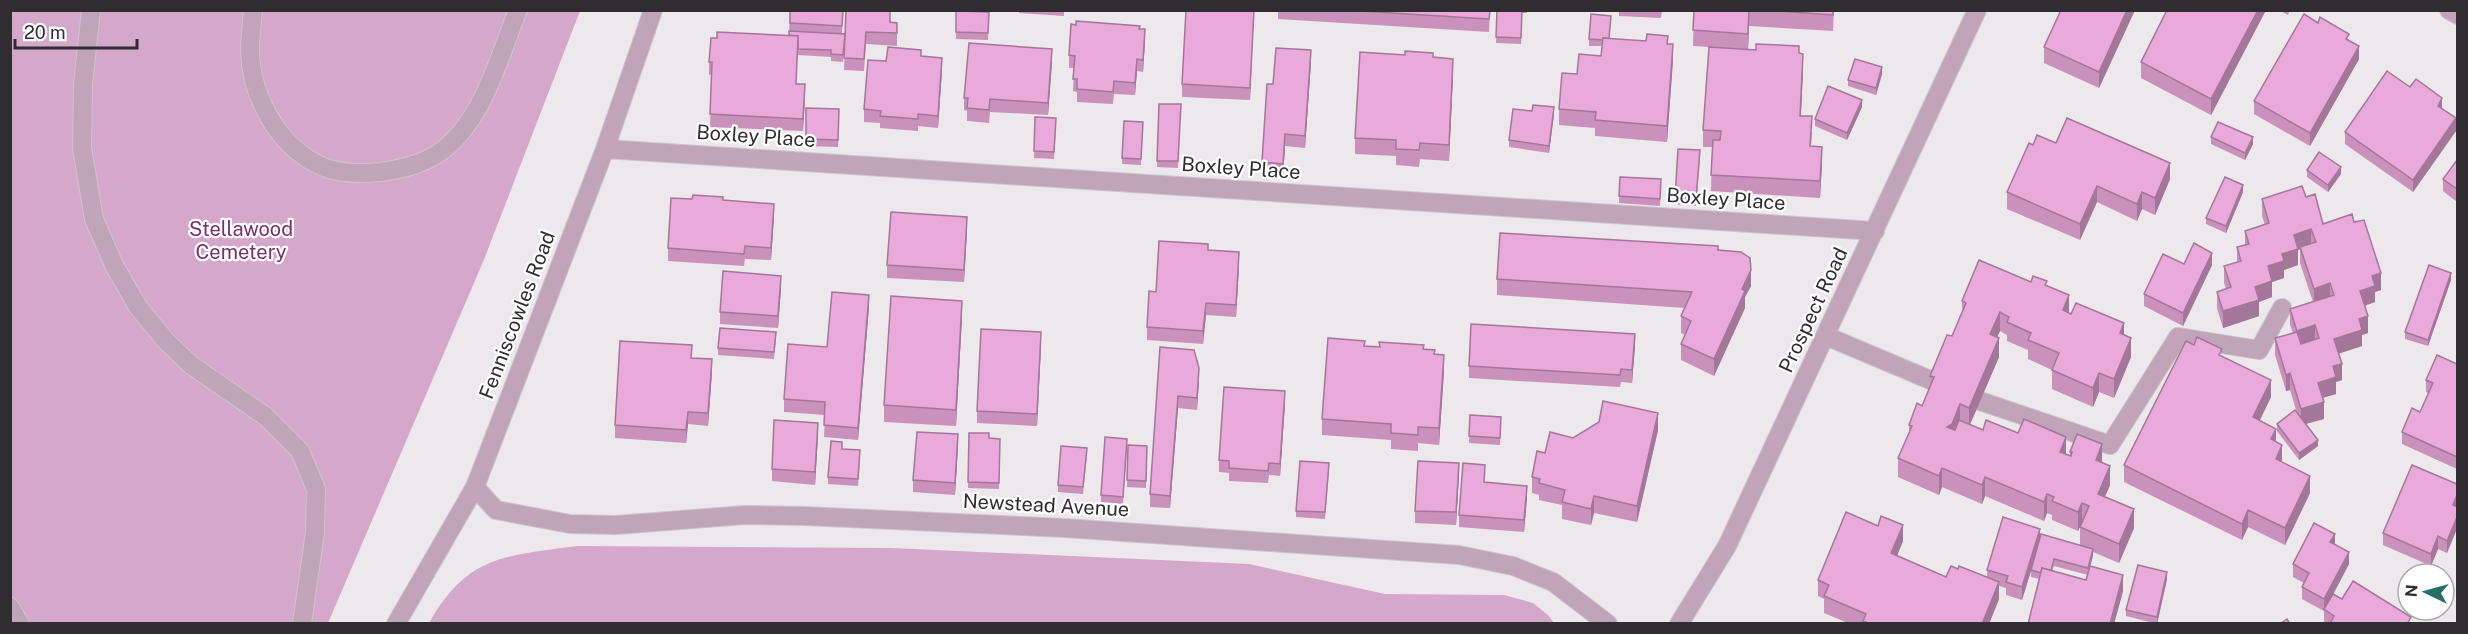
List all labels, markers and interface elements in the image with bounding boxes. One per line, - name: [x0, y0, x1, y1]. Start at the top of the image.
- scale bar: [15, 12, 136, 50]
- text: 20 m: [24, 22, 66, 43]
- street label: Boxley Place: [696, 120, 816, 152]
- street label: Boxley Place: [1181, 152, 1301, 184]
- street label: Boxley Place: [1666, 183, 1786, 215]
- park label: Stellawood Cemetery: [189, 217, 293, 264]
- street label: Fenniscowles Road: [474, 228, 560, 402]
- street label: Prospect Road: [1774, 244, 1852, 376]
- street label: Newstead Avenue: [962, 489, 1130, 521]
- north arrow: [2396, 562, 2456, 622]
- text: N: [2402, 584, 2422, 598]

